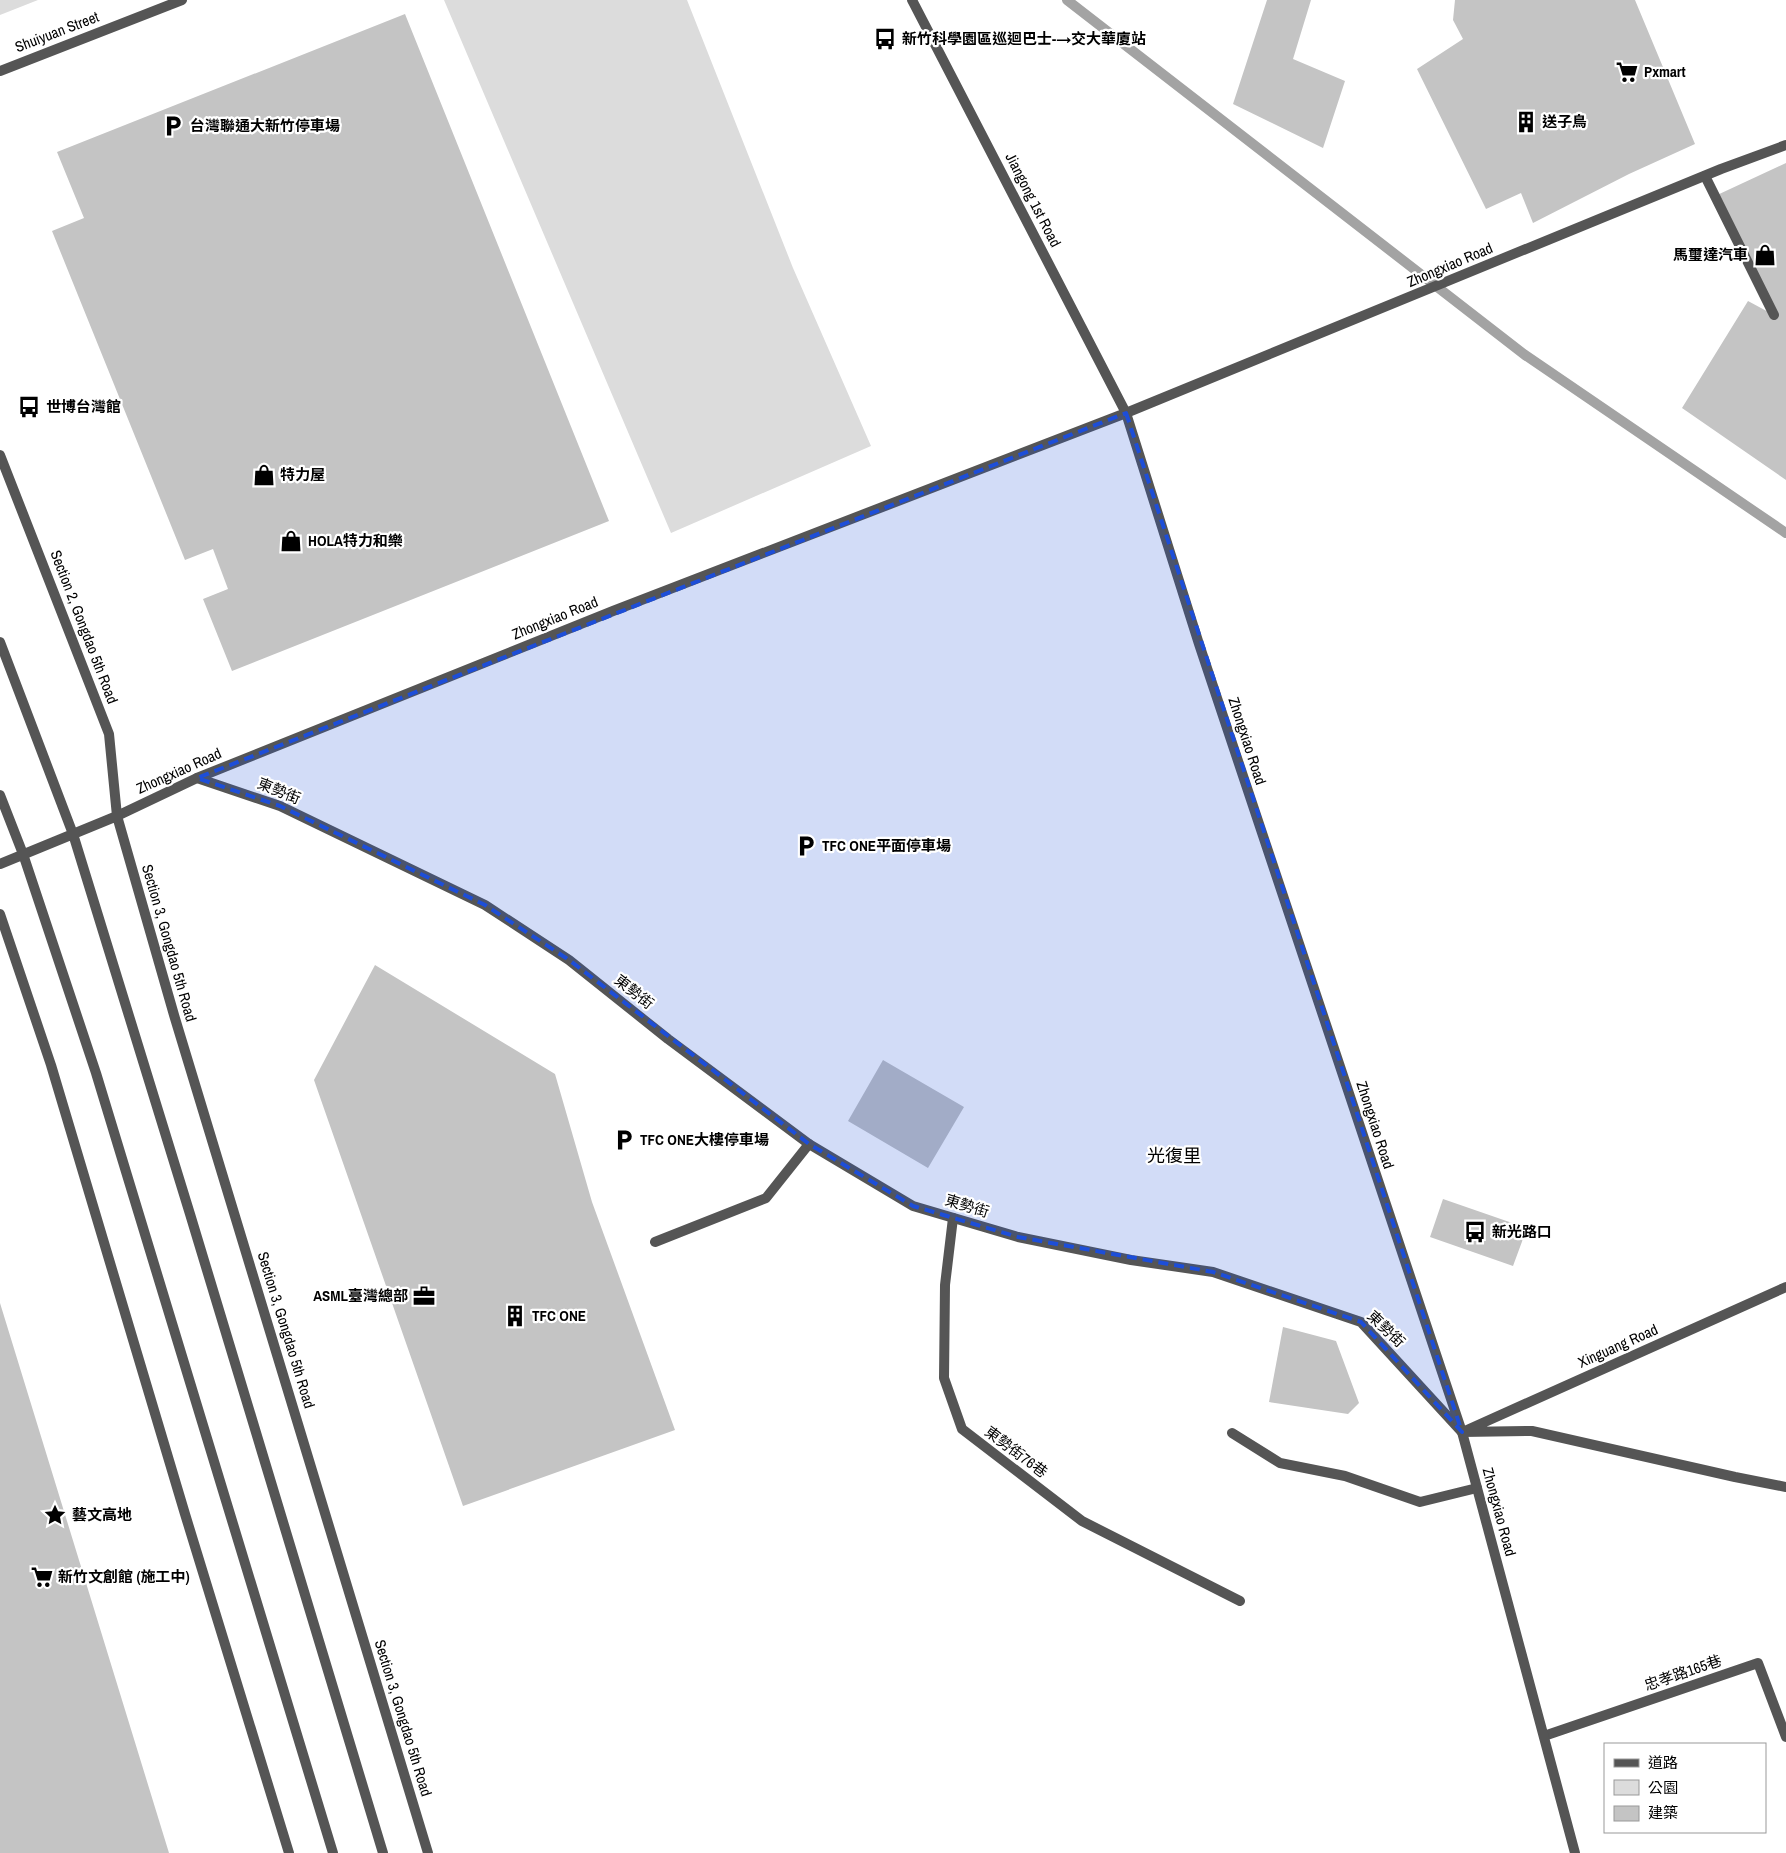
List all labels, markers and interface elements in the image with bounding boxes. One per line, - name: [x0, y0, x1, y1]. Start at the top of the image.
- street label: Shuiyuan Street: [12, 6, 102, 57]
- bus stop icon: 新竹科學園區巡迴巴士-→交大華廈站: [872, 26, 898, 52]
- place label: 新竹科學園區巡迴巴士-→交大華廈站: [902, 28, 1146, 49]
- supermarket icon: Pxmart: [1614, 59, 1640, 85]
- place label: Pxmart: [1644, 61, 1686, 82]
- building icon: 送子鳥: [1513, 109, 1539, 135]
- place label: 送子鳥: [1542, 111, 1587, 132]
- parking icon: 台灣聯通大新竹停車場: [160, 113, 186, 139]
- place label: 台灣聯通大新竹停車場: [190, 115, 340, 136]
- street label: Jiangong 1st Road: [1001, 149, 1066, 251]
- street label: Zhongxiao Road: [1404, 237, 1496, 292]
- shop icon: 馬璽達汽車: [1752, 242, 1778, 268]
- place label: 馬璽達汽車: [1673, 244, 1748, 265]
- bus stop icon: 世博台灣館: [16, 394, 42, 420]
- place label: 世博台灣館: [46, 396, 121, 417]
- shop icon: 特力屋: [251, 462, 277, 488]
- place label: 特力屋: [280, 464, 325, 485]
- shop icon: HOLA特力和樂: [278, 528, 304, 554]
- place label: HOLA特力和樂: [308, 530, 403, 551]
- street label: Section 2, Gongdao 5th Road: [45, 547, 123, 707]
- street label: Zhongxiao Road: [509, 591, 601, 644]
- street label: Zhongxiao Road: [1223, 694, 1272, 787]
- street label: Zhongxiao Road: [133, 742, 225, 799]
- street label: 東勢街: [254, 772, 304, 809]
- parking icon: TFC ONE平面停車場: [793, 833, 819, 859]
- place label: TFC ONE平面停車場: [822, 835, 951, 856]
- street label: Section 3, Gongdao 5th Road: [137, 862, 202, 1024]
- street label: 東勢街: [610, 969, 659, 1014]
- street label: Zhongxiao Road: [1351, 1078, 1400, 1171]
- parking icon: TFC ONE大樓停車場: [611, 1127, 637, 1153]
- place label: TFC ONE大樓停車場: [640, 1129, 769, 1150]
- district label: 光復里: [1147, 1143, 1201, 1168]
- street label: 東勢街: [943, 1189, 992, 1222]
- bus stop icon: 新光路口: [1462, 1219, 1488, 1245]
- place label: 新光路口: [1492, 1221, 1552, 1242]
- street label: Section 3, Gongdao 5th Road: [253, 1249, 320, 1411]
- office icon: ASML臺灣總部: [411, 1283, 437, 1309]
- place label: ASML臺灣總部: [313, 1285, 408, 1306]
- building icon: TFC ONE: [502, 1303, 528, 1329]
- place label: TFC ONE: [532, 1305, 586, 1326]
- street label: 東勢街: [1363, 1305, 1410, 1352]
- street label: Xinguang Road: [1574, 1319, 1661, 1373]
- street label: 東勢街76巷: [981, 1421, 1052, 1482]
- street label: Zhongxiao Road: [1478, 1465, 1521, 1559]
- place icon: 藝文高地: [42, 1502, 68, 1528]
- place label: 藝文高地: [72, 1504, 132, 1525]
- supermarket icon: 新竹文創館 (施工中): [29, 1564, 55, 1590]
- place label: 新竹文創館 (施工中): [58, 1566, 190, 1587]
- street label: Section 3, Gongdao 5th Road: [370, 1637, 437, 1799]
- street label: 忠孝路165巷: [1641, 1649, 1724, 1696]
- legend: [1604, 1743, 1766, 1833]
- text: 道路: [1648, 1752, 1678, 1773]
- text: 公園: [1648, 1777, 1678, 1798]
- text: 建築: [1648, 1802, 1678, 1823]

